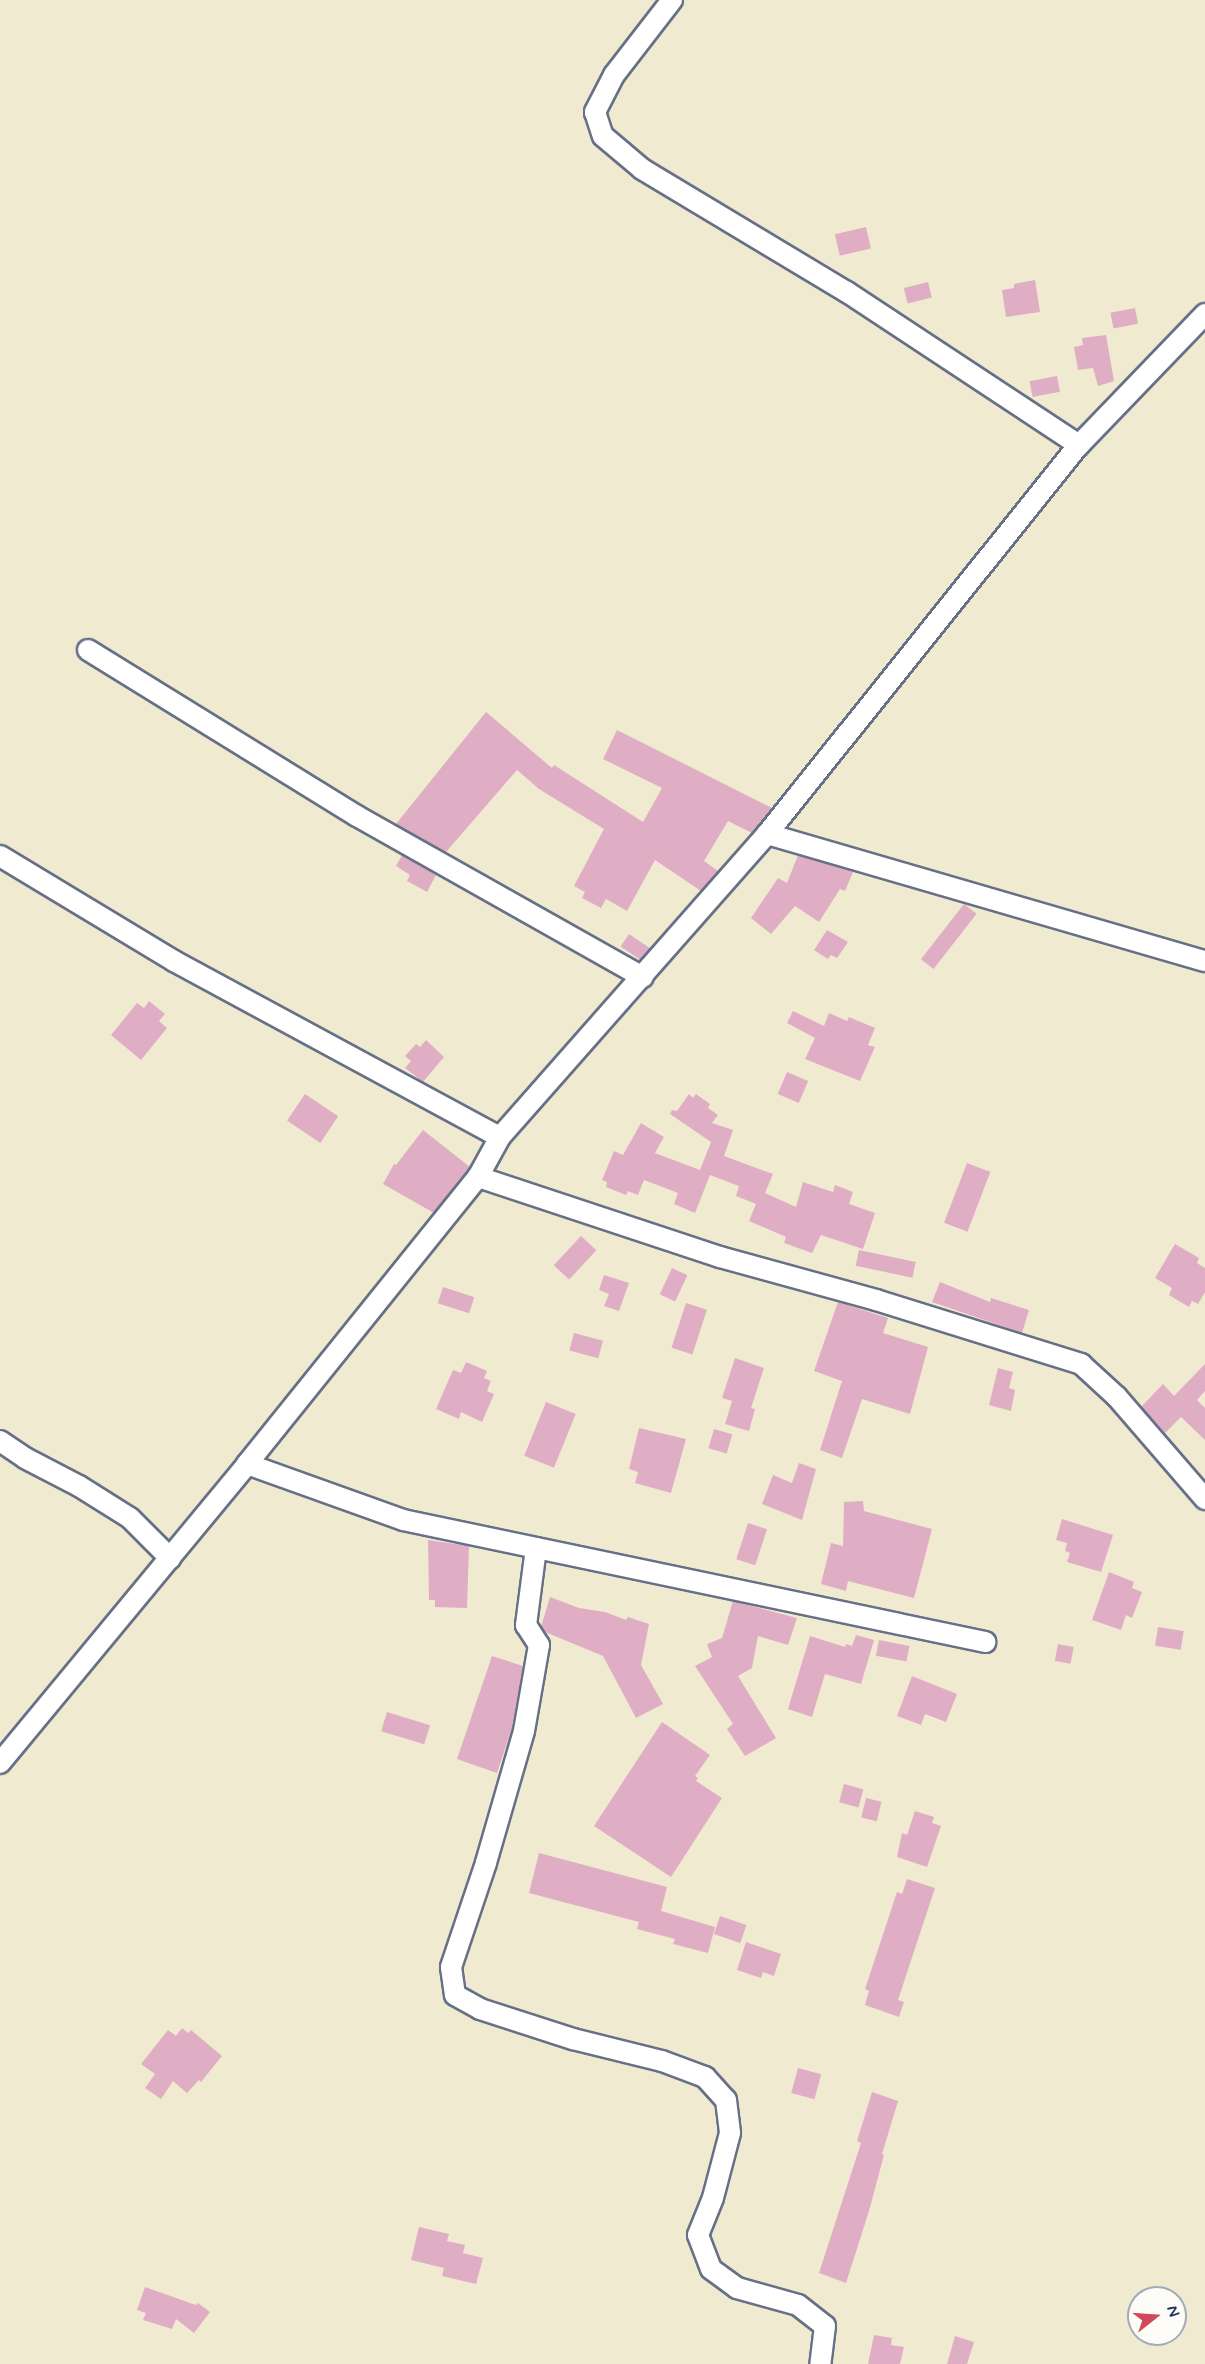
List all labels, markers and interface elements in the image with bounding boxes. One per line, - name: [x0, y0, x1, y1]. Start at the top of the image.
- north arrow: [1127, 2286, 1187, 2346]
- text: N: [1161, 2303, 1184, 2319]

